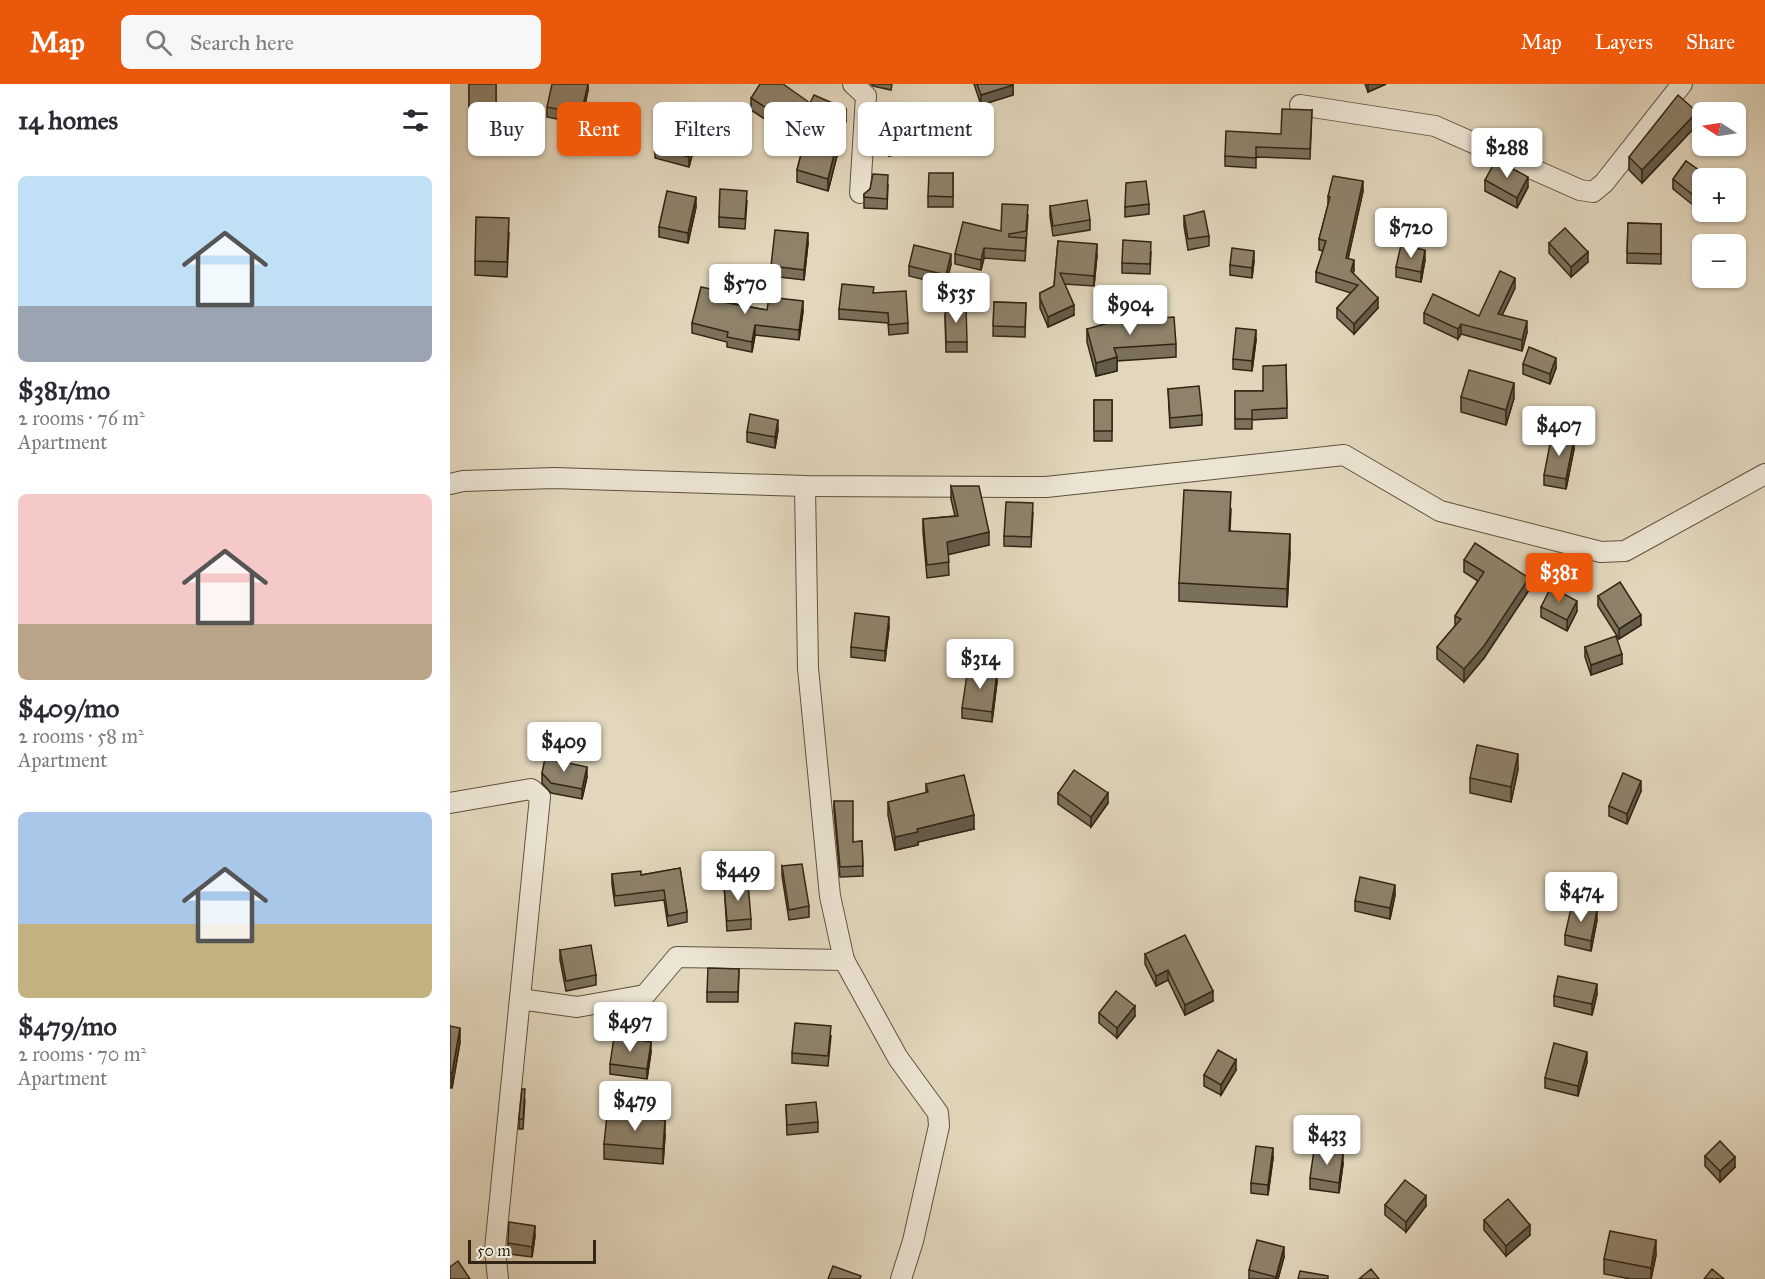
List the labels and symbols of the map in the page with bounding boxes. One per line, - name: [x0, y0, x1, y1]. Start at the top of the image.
- north arrow: [1692, 102, 1746, 156]
- pin: $288: [1471, 128, 1543, 179]
- pin: $720: [1375, 208, 1447, 259]
- pin: $570: [709, 264, 781, 315]
- pin: $535: [920, 273, 992, 324]
- pin: $904: [1094, 285, 1166, 336]
- pin: $407: [1523, 406, 1595, 457]
- pin: $381: [1523, 553, 1595, 604]
- pin: $314: [944, 639, 1016, 690]
- pin: $409: [528, 722, 600, 773]
- pin: $449: [702, 851, 774, 902]
- pin: $474: [1545, 872, 1617, 923]
- pin: $497: [594, 1002, 666, 1053]
- pin: $479: [599, 1081, 671, 1132]
- pin: $433: [1291, 1115, 1363, 1166]
- scale bar: [468, 1237, 596, 1264]

